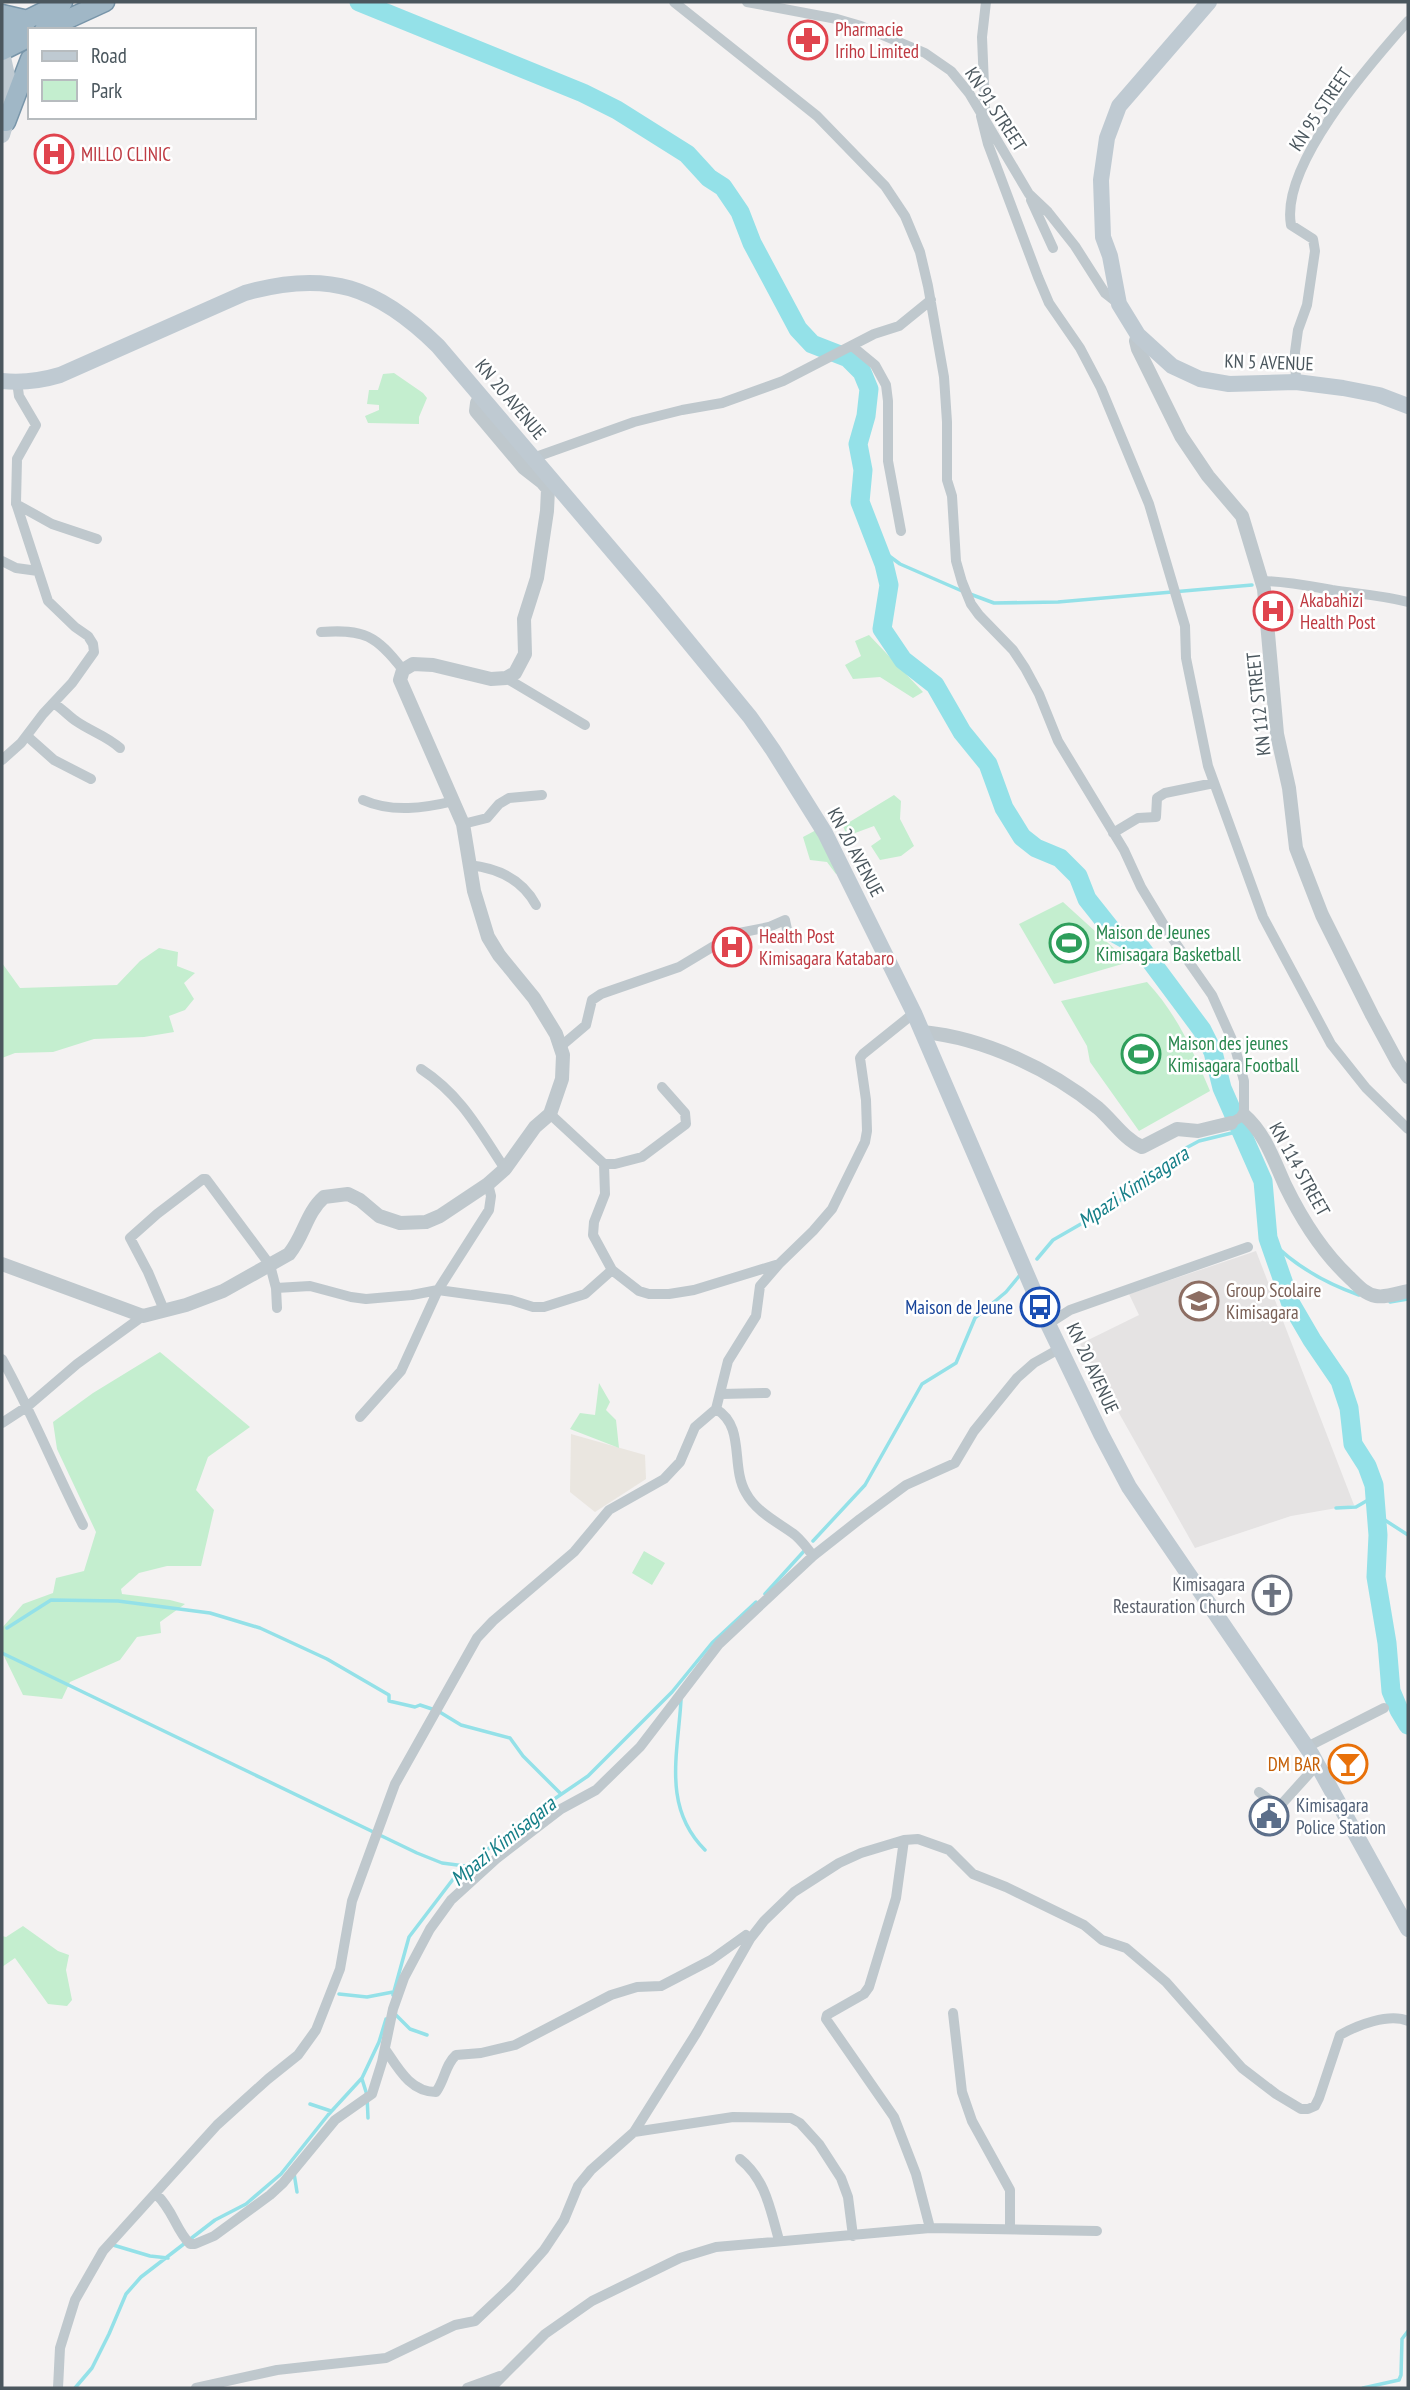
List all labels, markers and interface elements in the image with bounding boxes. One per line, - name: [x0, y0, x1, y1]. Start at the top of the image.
- place label: Pharmacie Iriho Limited: [835, 17, 919, 63]
- pharmacy icon: Pharmacie Iriho Limited: [787, 19, 829, 61]
- legend: [28, 28, 256, 119]
- text: Road: [91, 42, 127, 69]
- street label: KN 95 STREET: [1283, 62, 1357, 155]
- street label: KN 91 STREET: [960, 63, 1032, 156]
- text: Park: [91, 77, 122, 104]
- hospital icon: MILLO CLINIC: [33, 133, 75, 175]
- place label: MILLO CLINIC: [81, 142, 171, 166]
- street label: KN 5 AVENUE: [1224, 348, 1314, 376]
- street label: KN 20 AVENUE: [470, 354, 552, 444]
- place label: Akabahizi Health Post: [1300, 588, 1376, 634]
- hospital icon: Akabahizi Health Post: [1252, 590, 1294, 632]
- street label: KN 112 STREET: [1241, 651, 1275, 757]
- street label: KN 20 AVENUE: [822, 803, 890, 901]
- place label: Maison de Jeunes Kimisagara Basketball: [1096, 920, 1241, 966]
- sports icon: Maison de Jeunes Kimisagara Basketball: [1048, 922, 1090, 964]
- place label: Health Post Kimisagara Katabaro: [759, 924, 894, 970]
- hospital icon: Health Post Kimisagara Katabaro: [711, 926, 753, 968]
- place label: Maison des jeunes Kimisagara Football: [1168, 1031, 1299, 1077]
- sports icon: Maison des jeunes Kimisagara Football: [1120, 1033, 1162, 1075]
- street label: KN 114 STREET: [1264, 1118, 1336, 1221]
- water label: Mpazi Kimisagara: [1072, 1139, 1195, 1234]
- place label: Group Scolaire Kimisagara: [1226, 1278, 1321, 1324]
- school or university icon: Group Scolaire Kimisagara: [1178, 1280, 1220, 1322]
- bus stop icon: Maison de Jeune: [1019, 1286, 1061, 1328]
- place label: Maison de Jeune: [905, 1295, 1013, 1319]
- street label: KN 20 AVENUE: [1061, 1319, 1125, 1417]
- place label: Kimisagara Restauration Church: [1113, 1572, 1245, 1618]
- church icon: Kimisagara Restauration Church: [1251, 1574, 1293, 1616]
- bar icon: DM BAR: [1327, 1743, 1369, 1785]
- place label: DM BAR: [1268, 1752, 1321, 1776]
- water label: Mpazi Kimisagara: [445, 1789, 562, 1892]
- place label: Kimisagara Police Station: [1296, 1793, 1386, 1839]
- public building icon: Kimisagara Police Station: [1248, 1795, 1290, 1837]

